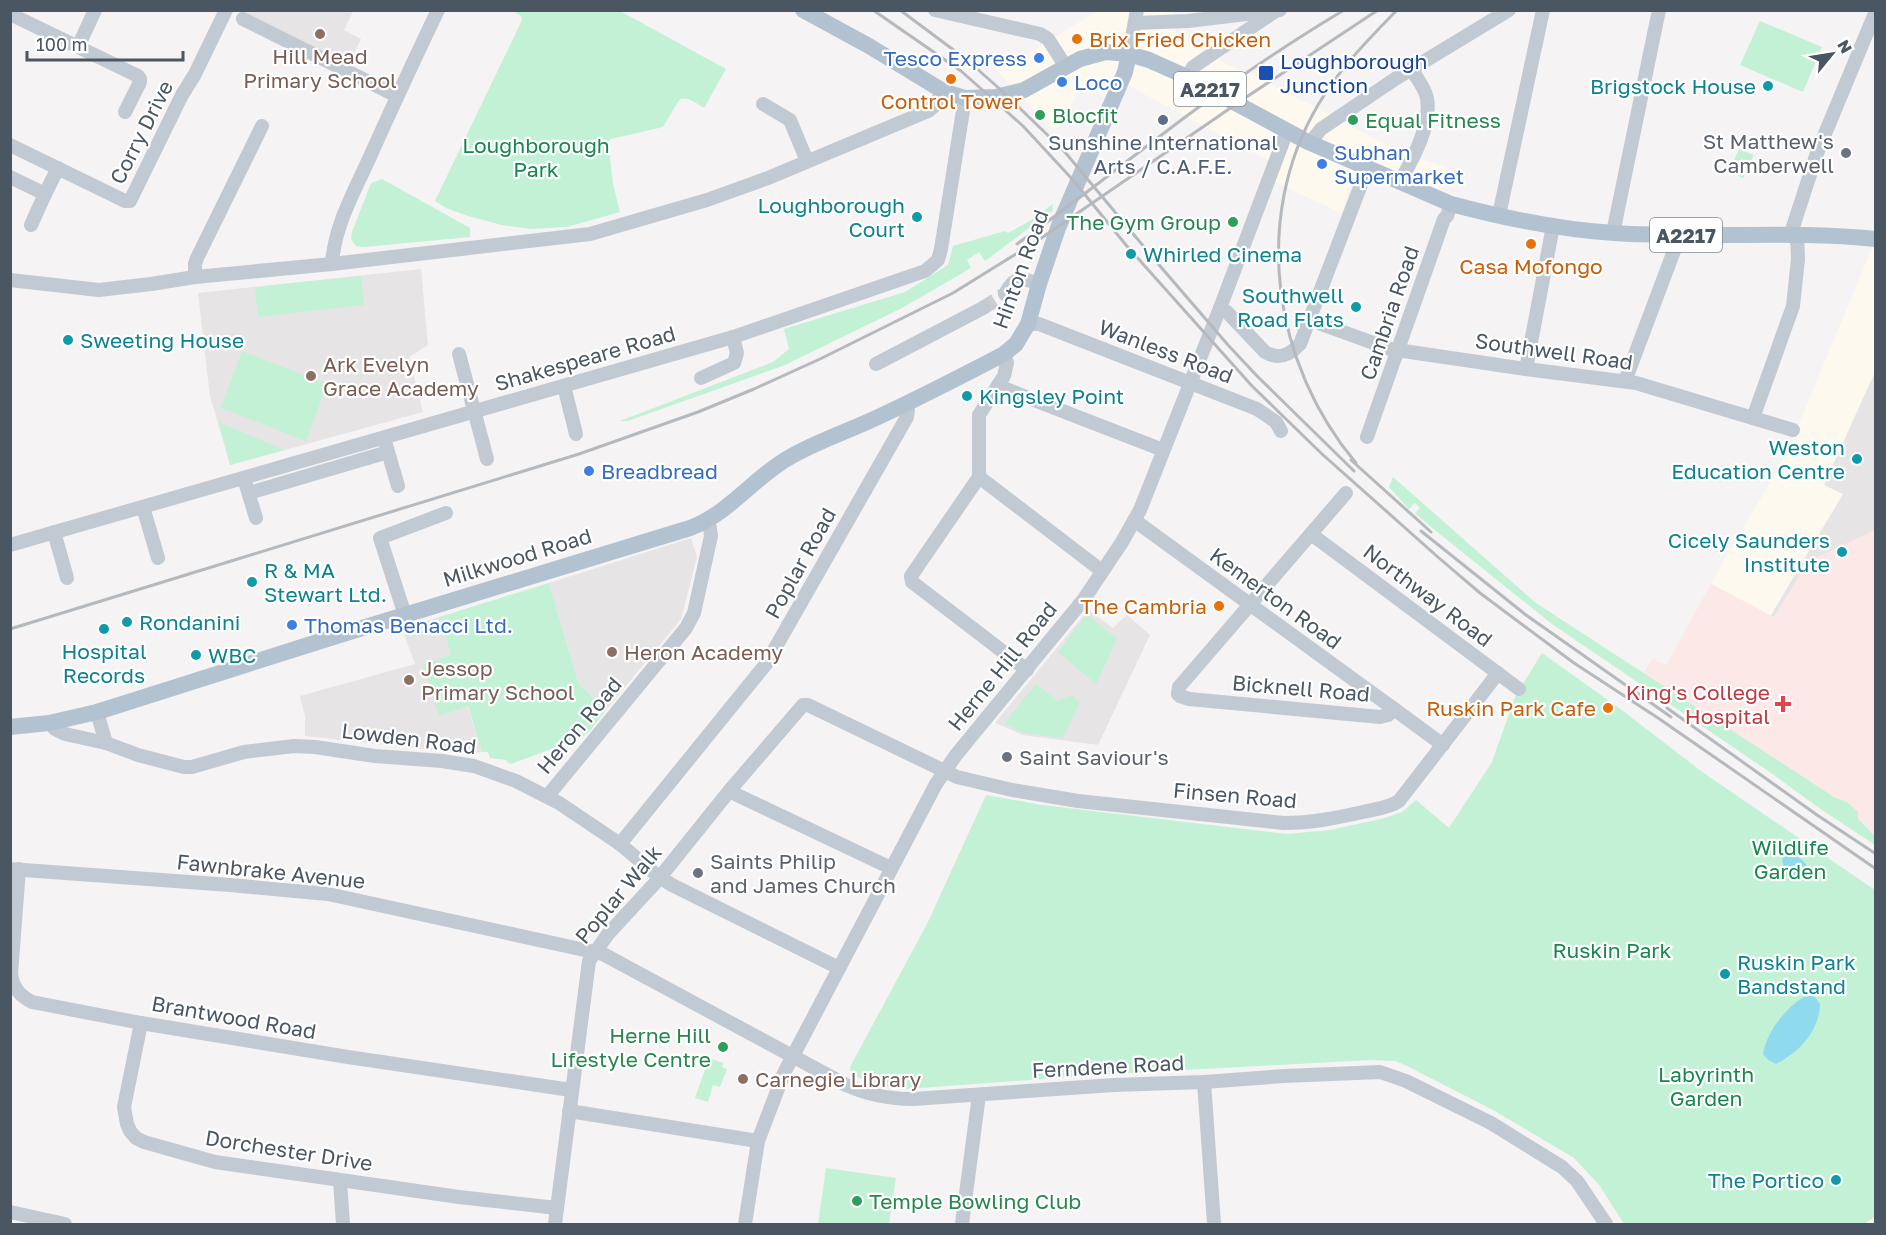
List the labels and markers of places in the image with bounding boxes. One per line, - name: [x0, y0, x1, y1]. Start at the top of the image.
- place label: Brix Fried Chicken: [1089, 26, 1271, 52]
- marker: Hill Mead Primary School: [313, 27, 327, 41]
- marker: Brix Fried Chicken: [1070, 32, 1084, 46]
- place label: Hill Mead Primary School: [243, 43, 397, 93]
- place label: Tesco Express: [884, 45, 1027, 71]
- place label: Loughborough Junction: [1280, 48, 1428, 98]
- marker: Tesco Express: [1032, 51, 1046, 65]
- marker: Loughborough Junction: [1257, 64, 1275, 82]
- place label: Loco: [1074, 69, 1122, 95]
- marker: Control Tower: [944, 72, 958, 86]
- place label: Brigstock House: [1590, 73, 1756, 99]
- marker: Loco: [1055, 75, 1069, 89]
- marker: Brigstock House: [1761, 79, 1775, 93]
- place label: Control Tower: [880, 88, 1022, 114]
- place label: Blocfit: [1052, 102, 1118, 128]
- place label: Equal Fitness: [1365, 107, 1501, 133]
- marker: Blocfit: [1033, 108, 1047, 122]
- marker: Sunshine International Arts / C.A.F.E.: [1156, 113, 1170, 127]
- marker: Equal Fitness: [1346, 113, 1360, 127]
- place label: St Matthew's Camberwell: [1703, 128, 1834, 178]
- place label: Sunshine International Arts / C.A.F.E.: [1048, 129, 1278, 179]
- place label: Subhan Supermarket: [1334, 139, 1464, 189]
- marker: St Matthew's Camberwell: [1839, 146, 1853, 160]
- marker: Subhan Supermarket: [1315, 157, 1329, 171]
- place label: Loughborough Court: [757, 192, 905, 242]
- place label: The Gym Group: [1066, 209, 1221, 235]
- marker: Loughborough Court: [910, 210, 924, 224]
- marker: The Gym Group: [1226, 215, 1240, 229]
- marker: Casa Mofongo: [1524, 237, 1538, 251]
- place label: Whirled Cinema: [1143, 241, 1302, 267]
- marker: Whirled Cinema: [1124, 247, 1138, 261]
- place label: Casa Mofongo: [1459, 253, 1603, 279]
- place label: Southwell Road Flats: [1237, 282, 1344, 332]
- marker: Southwell Road Flats: [1349, 300, 1363, 314]
- place label: Sweeting House: [80, 327, 244, 353]
- marker: Sweeting House: [61, 333, 75, 347]
- place label: Ark Evelyn Grace Academy: [323, 351, 479, 401]
- marker: Ark Evelyn Grace Academy: [304, 369, 318, 383]
- place label: Kingsley Point: [979, 383, 1124, 409]
- marker: Kingsley Point: [960, 389, 974, 403]
- place label: Weston Education Centre: [1671, 434, 1845, 484]
- marker: Weston Education Centre: [1850, 452, 1864, 466]
- place label: Breadbread: [601, 458, 718, 484]
- marker: Breadbread: [582, 464, 596, 478]
- place label: Cicely Saunders Institute: [1668, 527, 1830, 577]
- marker: Cicely Saunders Institute: [1835, 545, 1849, 559]
- place label: R & MA Stewart Ltd.: [264, 557, 387, 607]
- marker: R & MA Stewart Ltd.: [245, 575, 259, 589]
- place label: The Cambria: [1080, 593, 1207, 619]
- marker: The Cambria: [1212, 599, 1226, 613]
- place label: Rondanini: [139, 609, 240, 635]
- place label: Thomas Benacci Ltd.: [304, 612, 513, 638]
- marker: Rondanini: [120, 615, 134, 629]
- marker: Thomas Benacci Ltd.: [285, 618, 299, 632]
- marker: Hospital Records: [97, 622, 111, 636]
- place label: Hospital Records: [61, 638, 147, 688]
- place label: Heron Academy: [624, 639, 783, 665]
- place label: WBC: [208, 642, 256, 668]
- marker: Heron Academy: [605, 645, 619, 659]
- marker: WBC: [189, 648, 203, 662]
- place label: Jessop Primary School: [421, 655, 575, 705]
- marker: Jessop Primary School: [402, 673, 416, 687]
- place label: King's College Hospital: [1626, 679, 1770, 729]
- place label: Ruskin Park Cafe: [1426, 695, 1596, 721]
- marker: King's College Hospital: [1774, 695, 1792, 713]
- marker: Ruskin Park Cafe: [1601, 701, 1615, 715]
- place label: Saint Saviour's: [1019, 744, 1169, 770]
- marker: Saint Saviour's: [1000, 750, 1014, 764]
- place label: Saints Philip and James Church: [710, 848, 896, 898]
- marker: Saints Philip and James Church: [691, 866, 705, 880]
- place label: Ruskin Park Bandstand: [1737, 949, 1856, 999]
- marker: Ruskin Park Bandstand: [1718, 967, 1732, 981]
- place label: Herne Hill Lifestyle Centre: [550, 1022, 711, 1072]
- marker: Herne Hill Lifestyle Centre: [716, 1040, 730, 1054]
- place label: Carnegie Library: [755, 1066, 922, 1092]
- marker: Carnegie Library: [736, 1072, 750, 1086]
- place label: The Portico: [1708, 1167, 1824, 1193]
- marker: The Portico: [1829, 1173, 1843, 1187]
- place label: Temple Bowling Club: [869, 1188, 1081, 1214]
- marker: Temple Bowling Club: [850, 1194, 864, 1208]

